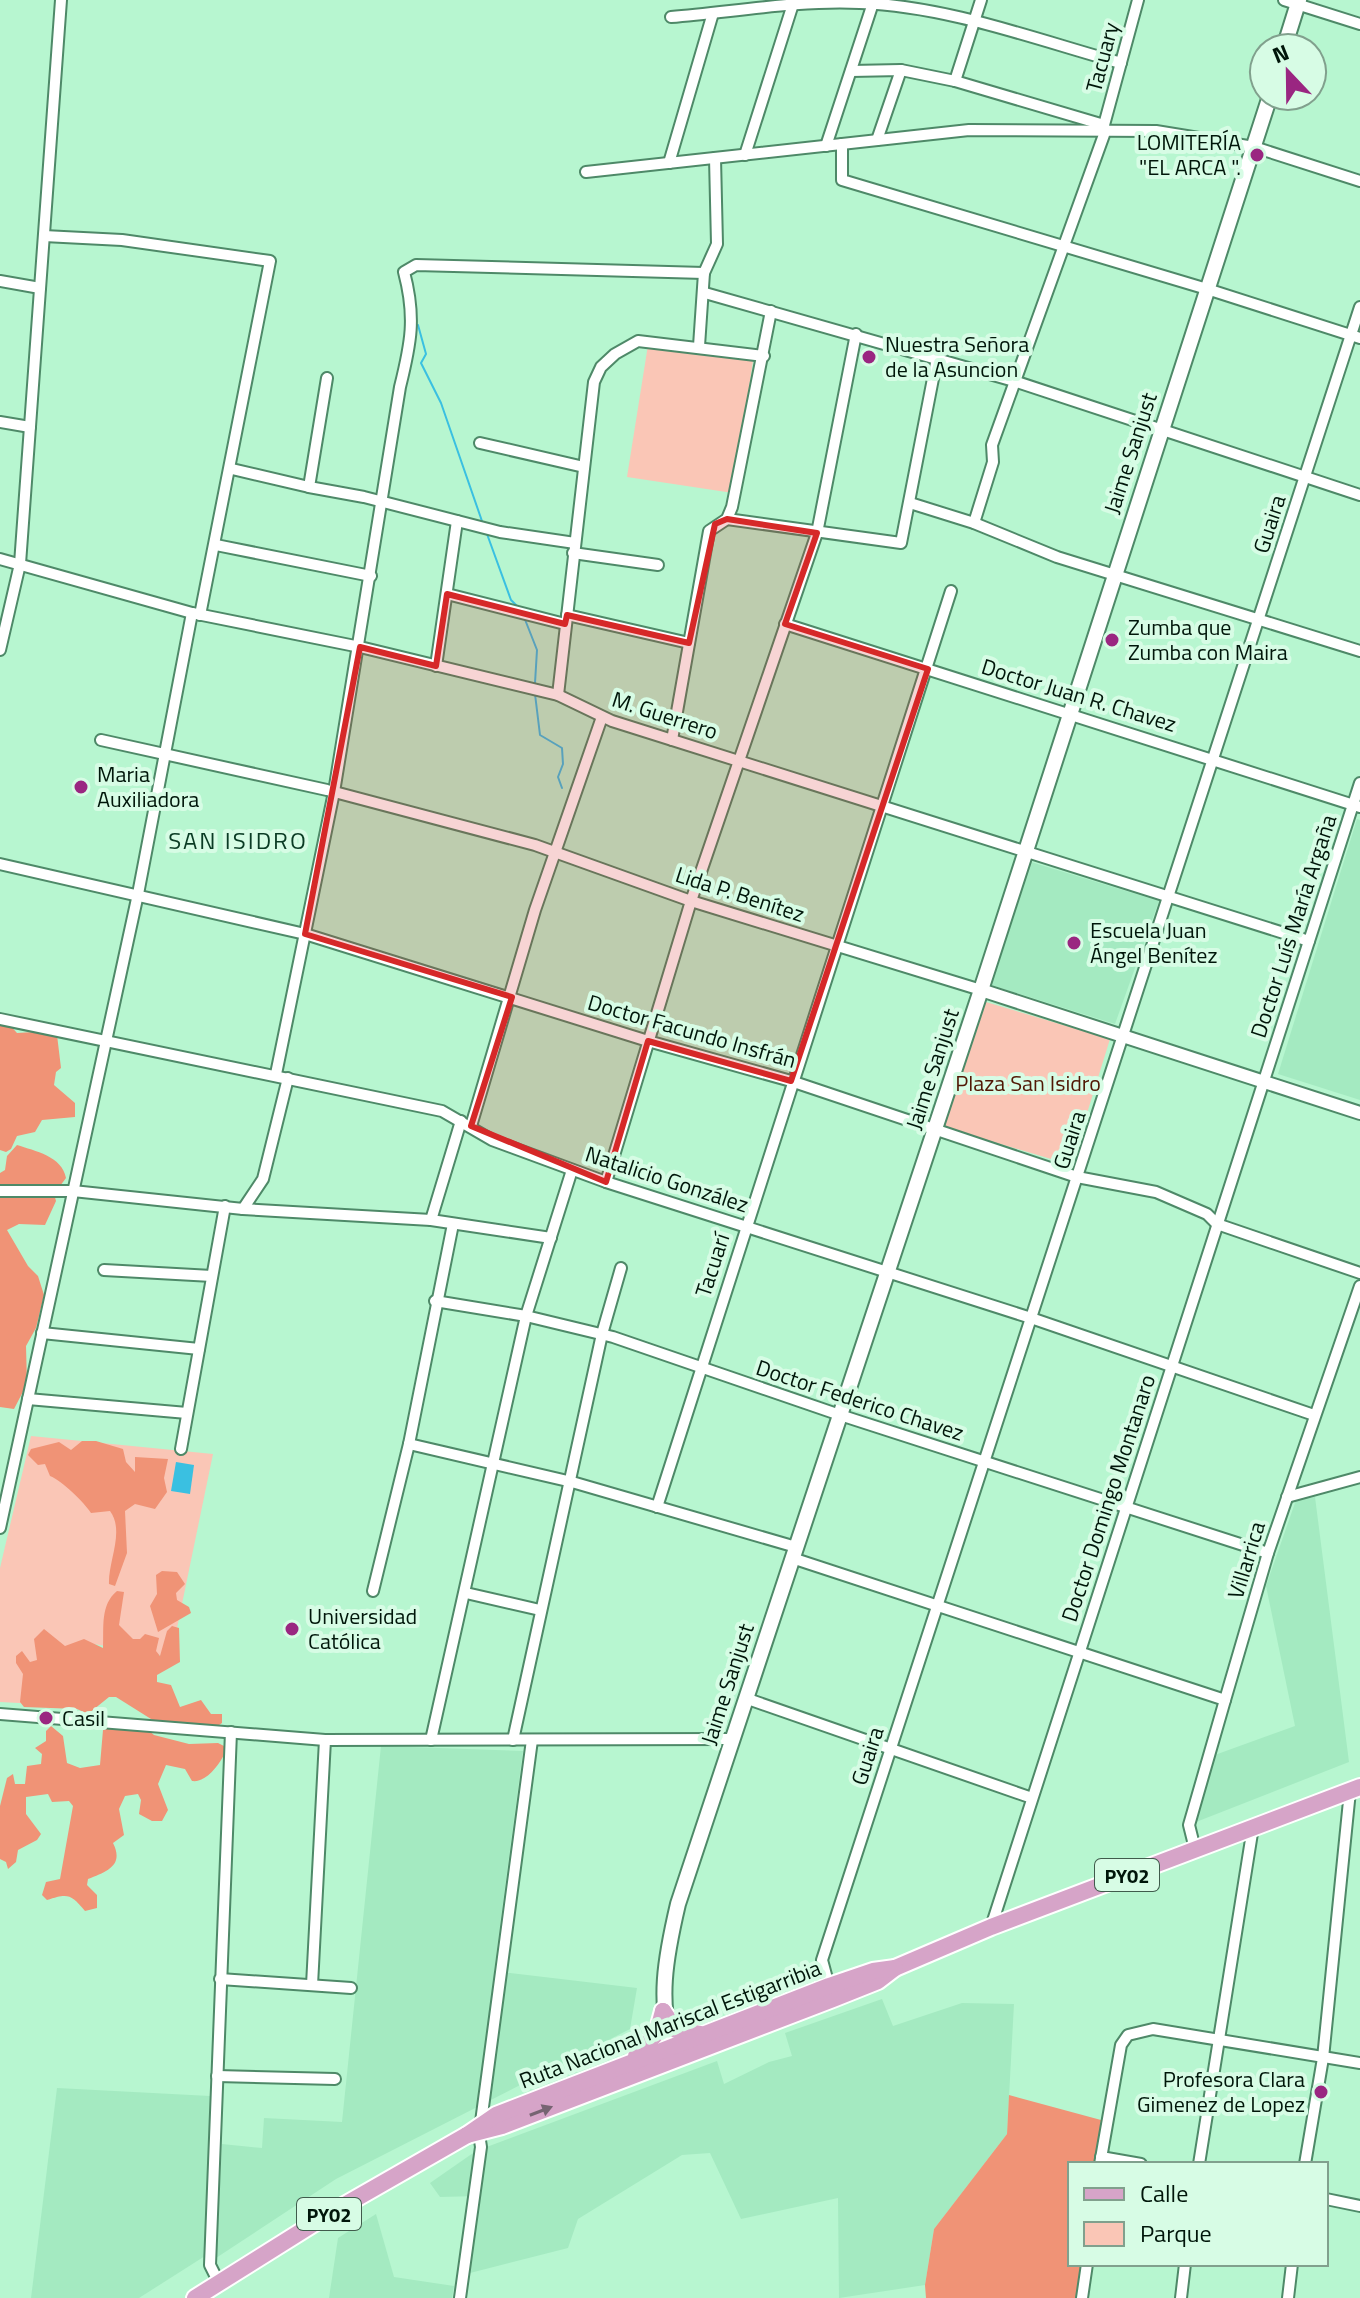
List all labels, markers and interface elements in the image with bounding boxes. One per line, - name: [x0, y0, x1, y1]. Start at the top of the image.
- street label: Tacuary: [1076, 18, 1128, 96]
- north arrow: [1248, 32, 1328, 112]
- text: N: [1267, 35, 1294, 72]
- place label: LOMITERÍA "EL ARCA ".: [1137, 125, 1241, 184]
- marker: LOMITERÍA "EL ARCA ".: [1248, 146, 1266, 164]
- place label: Nuestra Señora de la Asuncion: [885, 327, 1029, 386]
- marker: Nuestra Señora de la Asuncion: [860, 348, 878, 366]
- street label: Jaime Sanjust: [1094, 388, 1166, 518]
- street label: Guaira: [1244, 490, 1294, 558]
- place label: Zumba que Zumba con Maira: [1128, 610, 1288, 669]
- marker: Zumba que Zumba con Maira: [1103, 631, 1121, 649]
- street label: Doctor Juan R. Chavez: [977, 649, 1181, 741]
- street label: M. Guerrero: [608, 682, 722, 748]
- place label: Maria Auxiliadora: [97, 757, 199, 816]
- marker: Maria Auxiliadora: [72, 778, 90, 796]
- street label: Doctor Luís María Argaña: [1241, 810, 1345, 1042]
- district label: SAN ISIDRO: [168, 822, 308, 858]
- street label: Lida P. Benítez: [671, 857, 809, 931]
- place label: Escuela Juan Ángel Benítez: [1090, 913, 1217, 972]
- marker: Escuela Juan Ángel Benítez: [1065, 934, 1083, 952]
- street label: Doctor Facundo Insfrán: [584, 985, 800, 1077]
- street label: Jaime Sanjust: [896, 1004, 968, 1134]
- park label: Plaza San Isidro: [955, 1066, 1101, 1100]
- street label: Guaira: [1044, 1106, 1094, 1174]
- street label: Natalicio González: [581, 1137, 753, 1221]
- street label: Tacuarí: [686, 1227, 739, 1301]
- street label: Doctor Federico Chavez: [752, 1350, 968, 1450]
- street label: Doctor Domingo Montanaro: [1052, 1370, 1164, 1626]
- street label: Villarrica: [1218, 1517, 1274, 1603]
- place label: Universidad Católica: [308, 1599, 417, 1658]
- street label: Jaime Sanjust: [691, 1619, 763, 1749]
- marker: Universidad Católica: [283, 1620, 301, 1638]
- place label: Casil: [62, 1701, 105, 1735]
- marker: Casil: [37, 1709, 55, 1727]
- street label: Guaira: [842, 1722, 892, 1790]
- road number: PY02: [1095, 1859, 1159, 1891]
- street label: Ruta Nacional Mariscal Estigarribia: [514, 1951, 826, 2097]
- place label: Profesora Clara Gimenez de Lopez: [1137, 2062, 1305, 2121]
- marker: Profesora Clara Gimenez de Lopez: [1312, 2083, 1330, 2101]
- one-way arrow: [529, 2105, 553, 2118]
- legend: [1068, 2162, 1328, 2266]
- text: Calle: [1140, 2175, 1188, 2211]
- road number: PY02: [297, 2198, 361, 2230]
- text: Parque: [1140, 2215, 1212, 2251]

